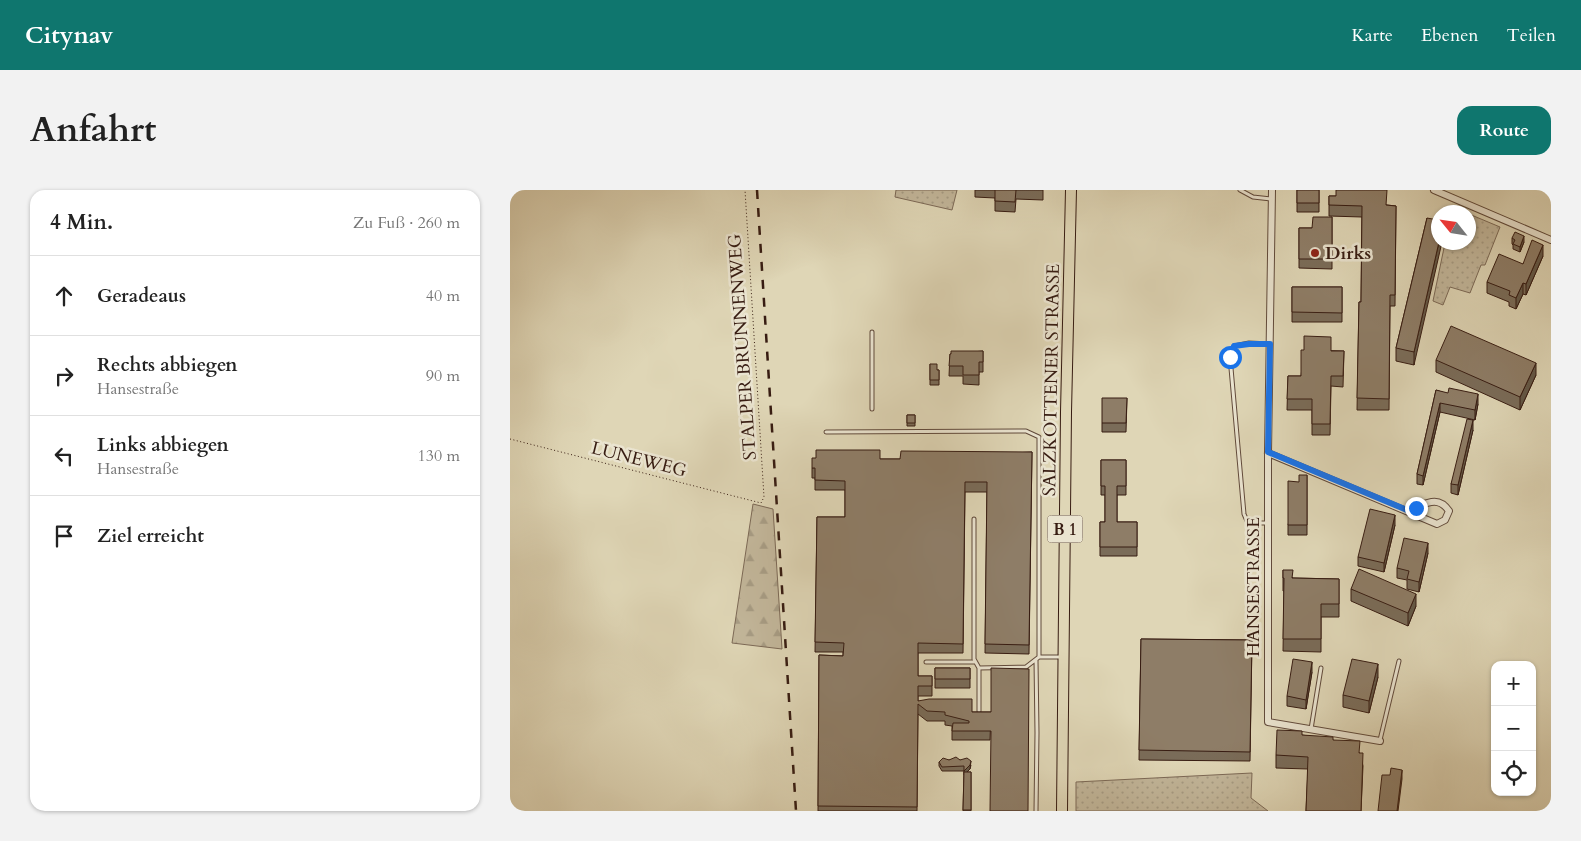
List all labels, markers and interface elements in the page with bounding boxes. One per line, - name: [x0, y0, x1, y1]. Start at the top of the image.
- text: Citynav: [25, 19, 113, 52]
- text: Karte: [1351, 23, 1393, 48]
- text: Ebenen: [1421, 23, 1479, 48]
- text: Teilen: [1507, 23, 1556, 48]
- text: Anfahrt: [30, 106, 156, 154]
- button: Route: [1457, 106, 1551, 155]
- north arrow: [1431, 205, 1476, 250]
- text: 4 Min.: [50, 208, 113, 237]
- text: Zu Fuß · 260 m: [353, 212, 460, 234]
- street label: STALPER BRUNNENWEG: [722, 233, 763, 461]
- place label: Dirks: [1325, 241, 1371, 266]
- marker: Dirks: [1309, 247, 1321, 259]
- street label: SALZKOTTENER STRASSE: [1037, 264, 1066, 496]
- icon: ahead: [50, 282, 78, 310]
- text: Geradeaus: [97, 283, 186, 309]
- text: 40 m: [426, 285, 460, 307]
- route start: [1219, 346, 1242, 369]
- text: Rechts abbiegen: [97, 352, 238, 378]
- icon: right: [50, 362, 78, 390]
- text: 90 m: [426, 365, 460, 387]
- text: Hansestraße: [97, 378, 179, 400]
- text: Links abbiegen: [97, 432, 229, 458]
- street label: LUNEWEG: [589, 436, 689, 483]
- icon: left: [50, 442, 78, 470]
- text: 130 m: [418, 445, 460, 467]
- text: Hansestraße: [97, 458, 179, 480]
- route end: [1405, 497, 1428, 520]
- road number: B 1: [1048, 516, 1082, 542]
- street label: HANSESTRASSE: [1241, 517, 1266, 657]
- icon: arrive: [50, 522, 78, 550]
- text: Ziel erreicht: [97, 523, 204, 549]
- map controls: [1491, 661, 1536, 796]
- button: +: [1491, 661, 1536, 706]
- button: −: [1491, 706, 1536, 751]
- button: locate: [1491, 751, 1536, 796]

